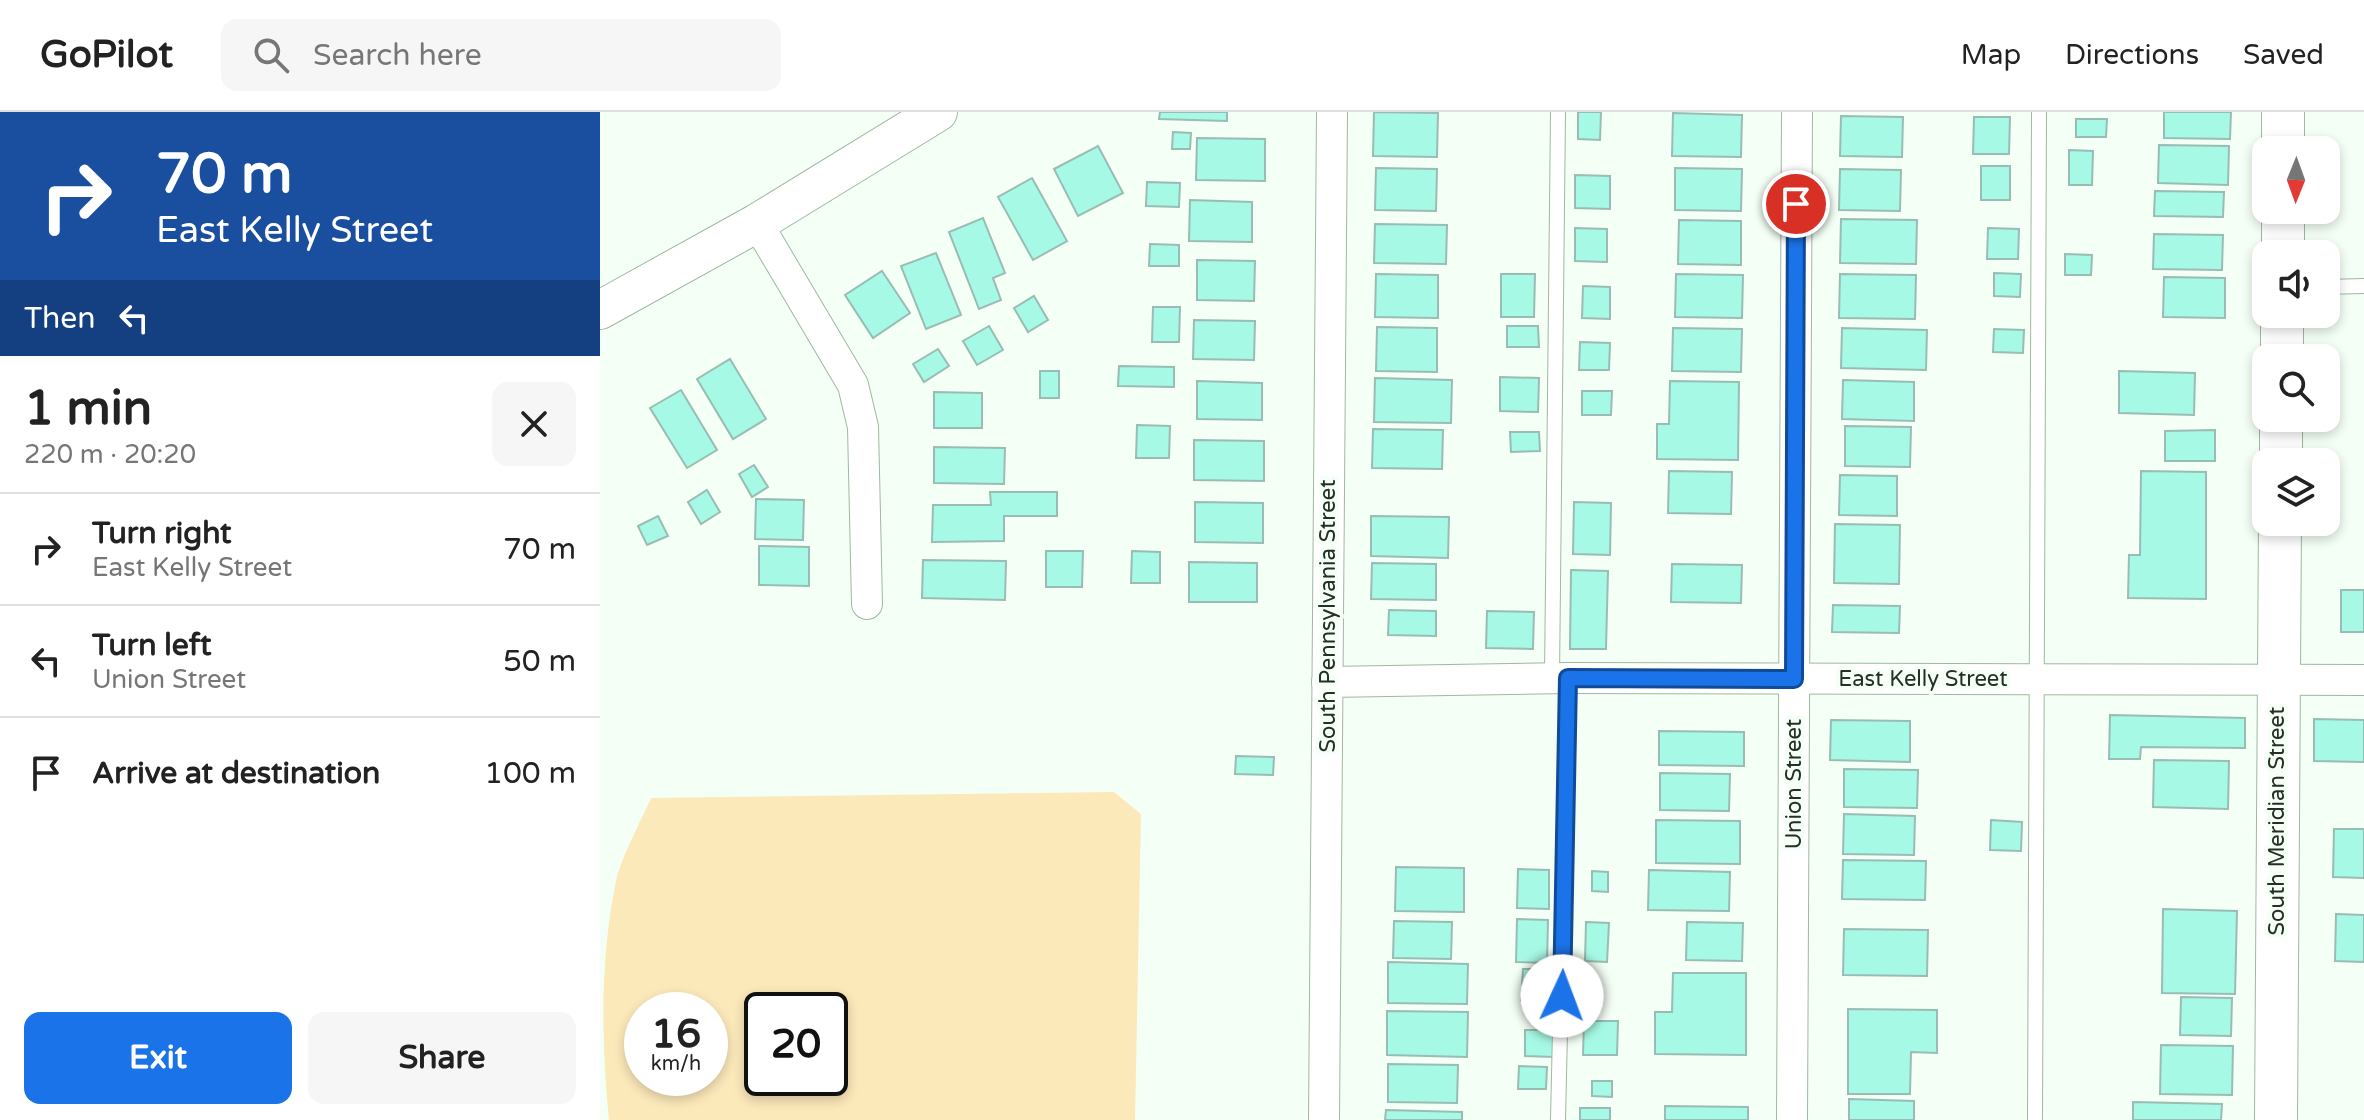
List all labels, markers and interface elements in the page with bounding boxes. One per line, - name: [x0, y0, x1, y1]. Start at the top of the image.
- search box: [221, 19, 781, 91]
- text: GoPilot: [40, 32, 173, 78]
- icon: search: [249, 33, 293, 77]
- text: Search here: [313, 37, 482, 74]
- text: Map: [1961, 38, 2021, 72]
- text: Directions: [2065, 38, 2199, 72]
- text: Saved: [2243, 38, 2324, 72]
- north arrow: [2252, 136, 2340, 224]
- map controls: [2252, 136, 2340, 536]
- text: 70 m: [156, 141, 292, 208]
- icon: right: [24, 144, 128, 248]
- pin: [1762, 170, 1830, 238]
- icon: arrive: [1774, 182, 1818, 226]
- text: East Kelly Street: [156, 209, 433, 252]
- button: sound: [2252, 240, 2340, 328]
- icon: left: [112, 296, 156, 340]
- text: Then: [24, 300, 96, 337]
- button: search: [2252, 344, 2340, 432]
- text: 1 min: [24, 380, 152, 438]
- button: close: [492, 382, 576, 466]
- text: 220 m · 20:20: [24, 439, 196, 470]
- button: layers: [2252, 448, 2340, 536]
- street label: South Pennsylvania Street: [1315, 479, 1341, 753]
- text: Turn right: [92, 515, 232, 552]
- icon: right: [24, 527, 68, 571]
- text: 70 m: [503, 531, 576, 568]
- text: East Kelly Street: [92, 552, 292, 583]
- text: Turn left: [92, 627, 211, 664]
- icon: left: [24, 639, 68, 683]
- text: 50 m: [503, 643, 576, 680]
- text: Union Street: [92, 664, 246, 695]
- street label: East Kelly Street: [1838, 666, 2008, 692]
- street label: South Meridian Street: [2264, 707, 2290, 935]
- street label: Union Street: [1781, 719, 1807, 849]
- icon: arrive: [24, 751, 68, 795]
- text: Arrive at destination: [92, 755, 380, 792]
- text: 100 m: [484, 755, 576, 792]
- position arrow: [1520, 954, 1604, 1038]
- speed limit sign: 20: [744, 992, 848, 1096]
- text: 16: [651, 1010, 701, 1058]
- button: Exit: [24, 1012, 292, 1104]
- button: Share: [308, 1012, 576, 1104]
- text: km/h: [651, 1052, 701, 1076]

